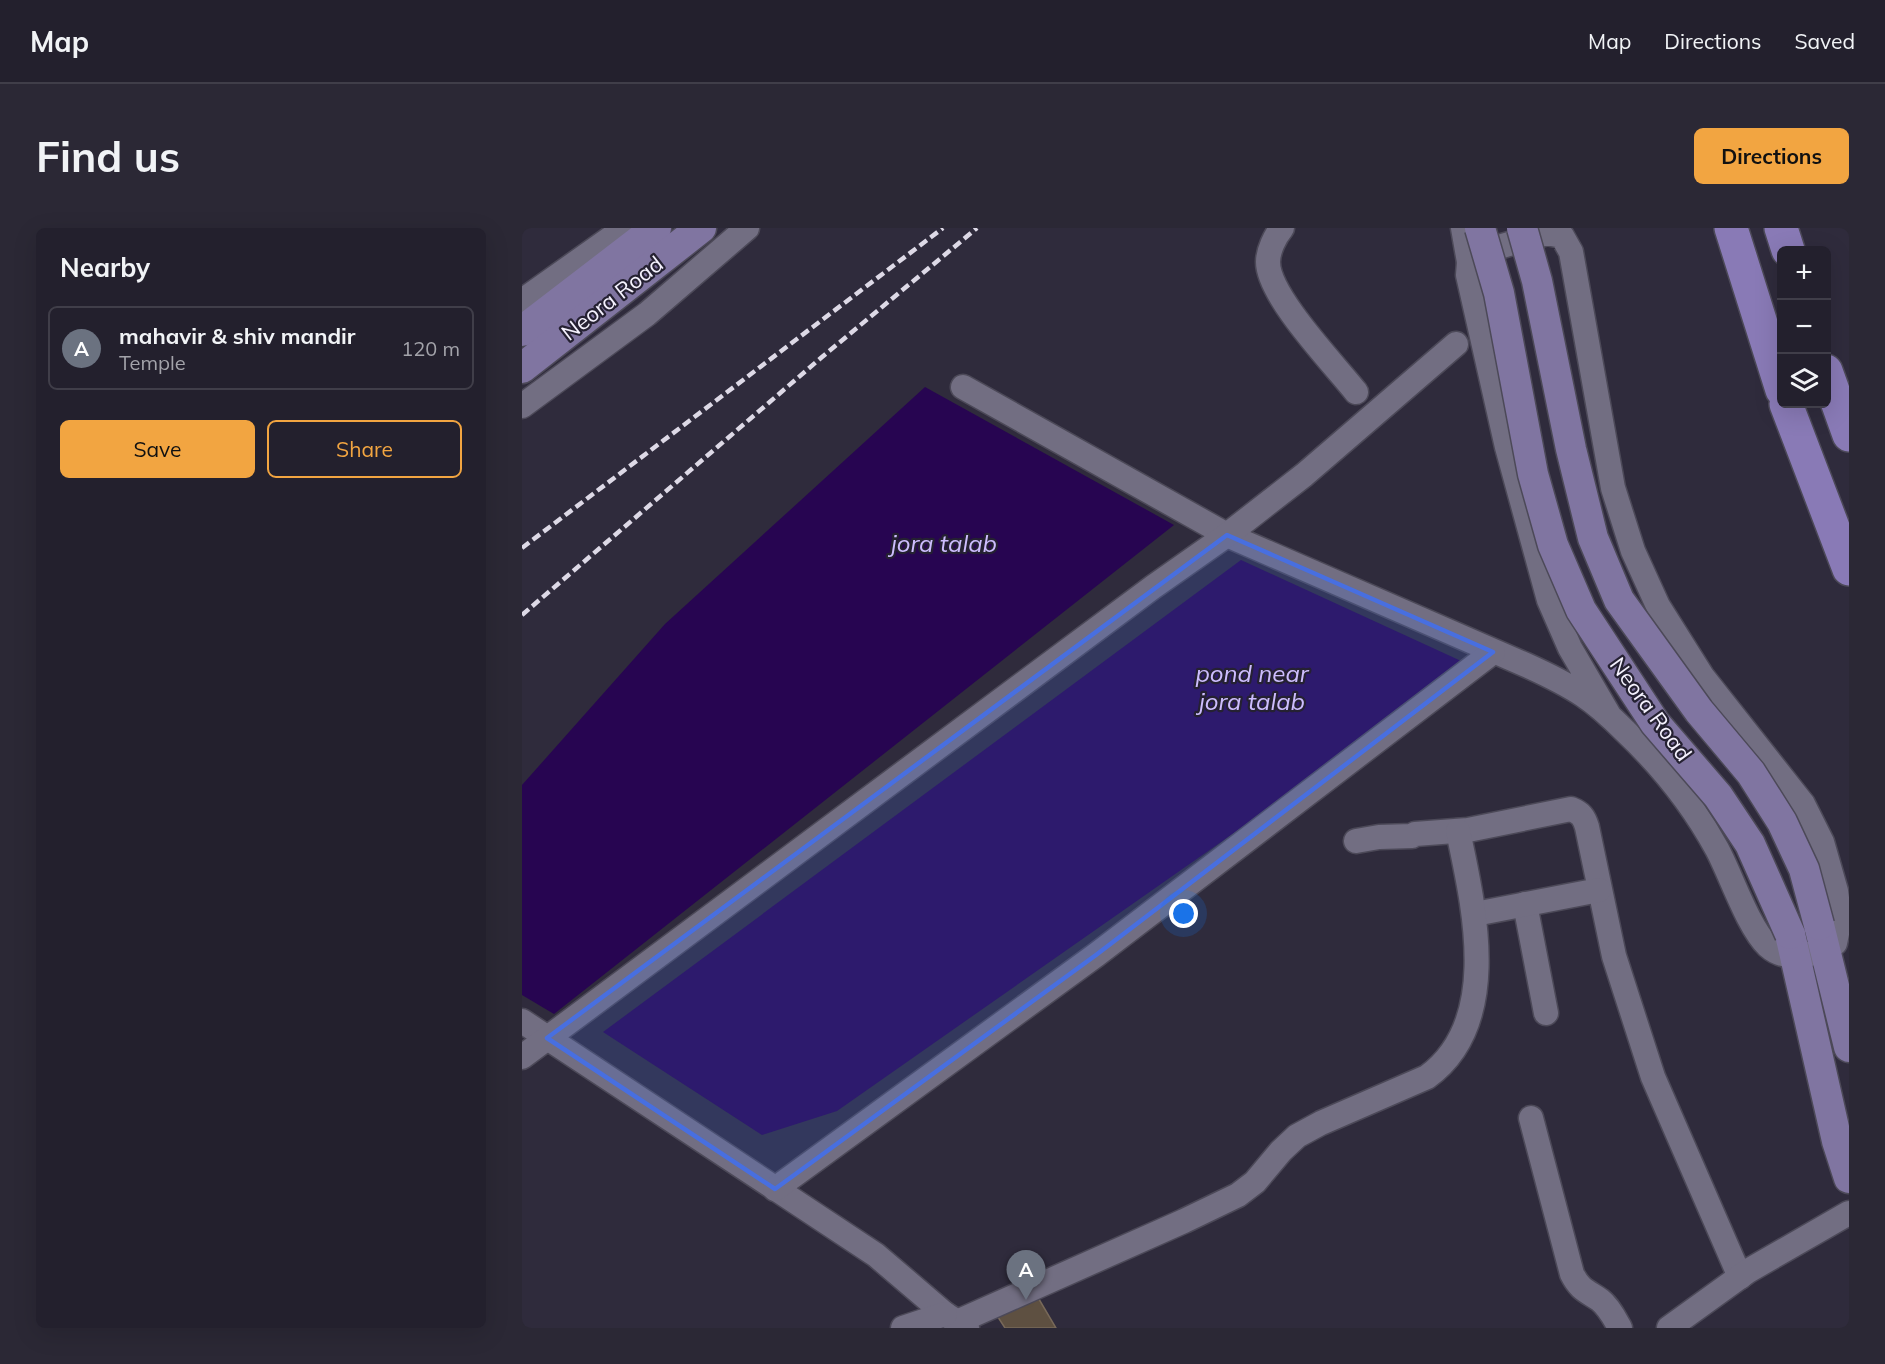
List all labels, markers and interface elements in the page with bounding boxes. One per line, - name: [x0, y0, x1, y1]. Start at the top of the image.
- text: Map: [30, 24, 89, 59]
- text: Map: [1588, 28, 1631, 54]
- text: Directions: [1664, 28, 1761, 54]
- text: Saved: [1794, 28, 1855, 54]
- button: Directions: [1694, 128, 1849, 184]
- text: Find us: [36, 130, 180, 183]
- map controls: [1777, 246, 1831, 408]
- button: +: [1777, 246, 1831, 300]
- street label: Neora Road: [555, 249, 669, 347]
- text: Nearby: [60, 251, 150, 284]
- button: −: [1777, 300, 1831, 354]
- text: mahavir & shiv mandir: [119, 322, 356, 350]
- text: A: [74, 336, 89, 361]
- text: 120 m: [401, 336, 460, 361]
- text: Temple: [119, 350, 186, 375]
- button: layers: [1777, 354, 1831, 408]
- button: Save: [60, 420, 255, 478]
- button: Share: [267, 420, 462, 478]
- water label: jora talab: [887, 528, 997, 558]
- street label: Neora Road: [1604, 652, 1698, 766]
- water label: pond near jora talab: [1195, 658, 1310, 716]
- your location: [1169, 899, 1198, 928]
- pin: A: [1006, 1250, 1046, 1300]

